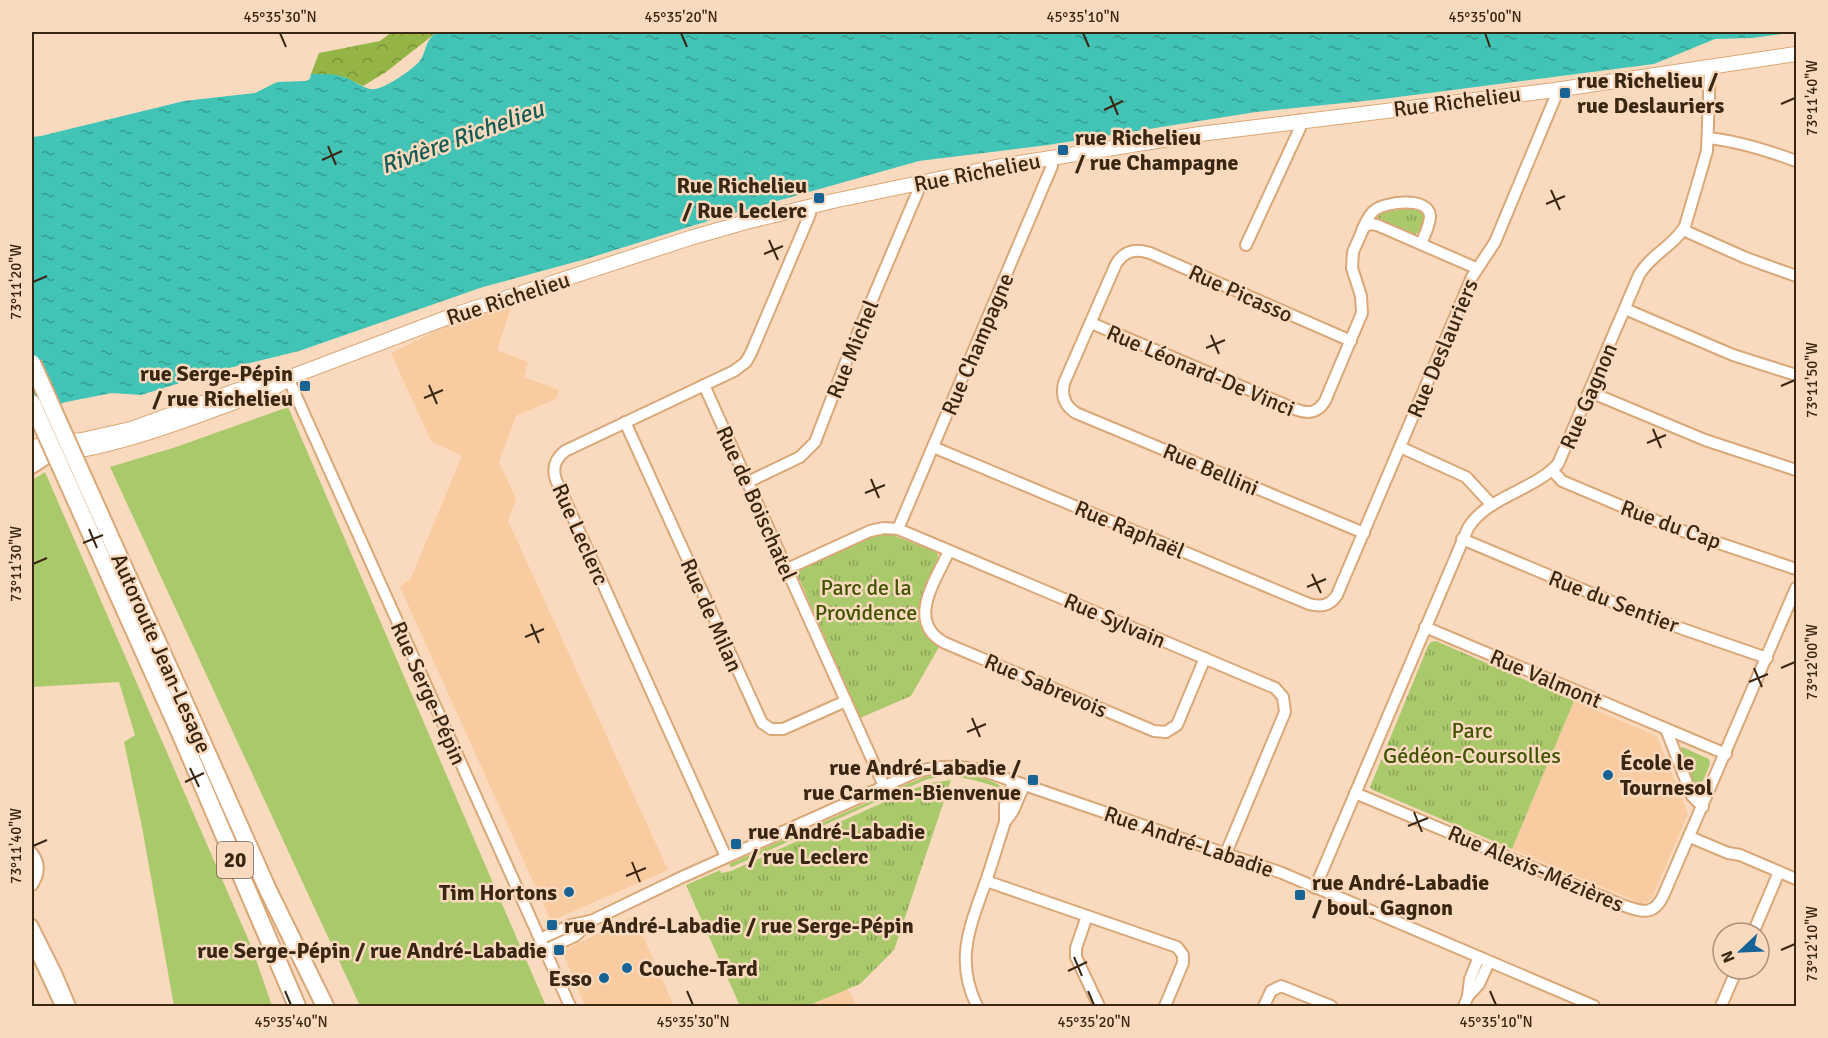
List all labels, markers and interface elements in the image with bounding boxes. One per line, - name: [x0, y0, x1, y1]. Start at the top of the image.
- text: 45°35'30"N: [243, 8, 317, 26]
- text: 45°35'20"N: [644, 8, 718, 26]
- text: 45°35'10"N: [1046, 8, 1120, 26]
- text: 45°35'00"N: [1448, 8, 1522, 26]
- text: 73°11'40"W: [1803, 60, 1821, 136]
- place label: rue Richelieu / rue Deslauriers: [1577, 67, 1725, 119]
- street label: Rue Richelieu: [1392, 80, 1522, 123]
- marker: rue Richelieu / rue Deslauriers: [1558, 86, 1572, 100]
- water label: Rivière Richelieu: [376, 93, 549, 180]
- place label: rue Richelieu / rue Champagne: [1075, 124, 1239, 176]
- marker: rue Richelieu / rue Champagne: [1056, 143, 1070, 157]
- street label: Rue Richelieu: [911, 147, 1043, 198]
- place label: Rue Richelieu / Rue Leclerc: [677, 172, 807, 224]
- marker: Rue Richelieu / Rue Leclerc: [812, 191, 826, 205]
- text: 73°11'20"W: [7, 244, 25, 320]
- street label: Rue Picasso: [1184, 259, 1297, 328]
- street label: Rue Richelieu: [443, 266, 573, 331]
- street label: Rue Champagne: [935, 269, 1020, 419]
- street label: Rue Deslauriers: [1401, 275, 1484, 422]
- street label: Rue Michel: [820, 296, 884, 403]
- street label: Rue Léonard-De Vinci: [1103, 319, 1299, 422]
- street label: Rue Gagnon: [1554, 339, 1623, 453]
- text: 73°11'50"W: [1803, 342, 1821, 418]
- place label: rue Serge-Pépin / rue Richelieu: [140, 360, 293, 412]
- marker: rue Serge-Pépin / rue Richelieu: [298, 379, 312, 393]
- street label: Rue de Boischatel: [710, 422, 803, 585]
- street label: Rue Bellini: [1159, 437, 1263, 502]
- street label: Rue Leclerc: [546, 479, 615, 589]
- street label: Rue Raphaël: [1071, 494, 1189, 565]
- street label: Rue du Cap: [1617, 494, 1725, 555]
- text: 73°11'30"W: [7, 526, 25, 602]
- street label: Autoroute Jean-Lesage: [105, 549, 218, 757]
- street label: Rue de Milan: [675, 554, 749, 676]
- street label: Rue du Sentier: [1545, 564, 1683, 639]
- park label: Parc de la Providence: [815, 574, 917, 626]
- street label: Rue Sylvain: [1060, 587, 1170, 654]
- street label: Rue Serge-Pépin: [385, 617, 472, 769]
- text: 73°12'00"W: [1803, 624, 1821, 700]
- street label: Rue Valmont: [1486, 643, 1606, 714]
- street label: Rue Sabrevois: [980, 647, 1111, 723]
- park label: Parc Gédéon-Coursolles: [1383, 717, 1561, 769]
- place label: École le Tournesol: [1620, 749, 1713, 801]
- place label: rue André-Labadie / rue Carmen-Bienvenue: [803, 754, 1021, 806]
- marker: École le Tournesol: [1601, 768, 1615, 782]
- marker: rue André-Labadie / rue Carmen-Bienvenue: [1026, 773, 1040, 787]
- street label: Rue André-Labadie: [1100, 800, 1277, 883]
- text: 73°11'40"W: [7, 808, 25, 884]
- place label: rue André-Labadie / rue Leclerc: [748, 818, 925, 870]
- street label: Rue Alexis-Mézières: [1444, 819, 1628, 918]
- marker: rue André-Labadie / rue Leclerc: [729, 837, 743, 851]
- road number: 20: [217, 842, 253, 878]
- place label: rue André-Labadie / boul. Gagnon: [1312, 869, 1489, 921]
- place label: Tim Hortons: [439, 879, 557, 906]
- marker: Tim Hortons: [562, 885, 576, 899]
- marker: rue André-Labadie / boul. Gagnon: [1293, 888, 1307, 902]
- text: 73°12'10"W: [1803, 906, 1821, 982]
- place label: rue André-Labadie / rue Serge-Pépin: [564, 912, 914, 939]
- marker: rue André-Labadie / rue Serge-Pépin: [545, 918, 559, 932]
- north arrow: [1711, 921, 1771, 981]
- place label: rue Serge-Pépin / rue André-Labadie: [197, 937, 547, 964]
- marker: rue Serge-Pépin / rue André-Labadie: [552, 943, 566, 957]
- text: N: [1717, 947, 1739, 966]
- place label: Couche-Tard: [639, 955, 758, 982]
- marker: Couche-Tard: [620, 961, 634, 975]
- place label: Esso: [548, 965, 592, 992]
- marker: Esso: [597, 971, 611, 985]
- text: 45°35'40"N: [254, 1013, 328, 1031]
- text: 45°35'30"N: [656, 1013, 730, 1031]
- text: 45°35'20"N: [1057, 1013, 1131, 1031]
- text: 45°35'10"N: [1459, 1013, 1533, 1031]

